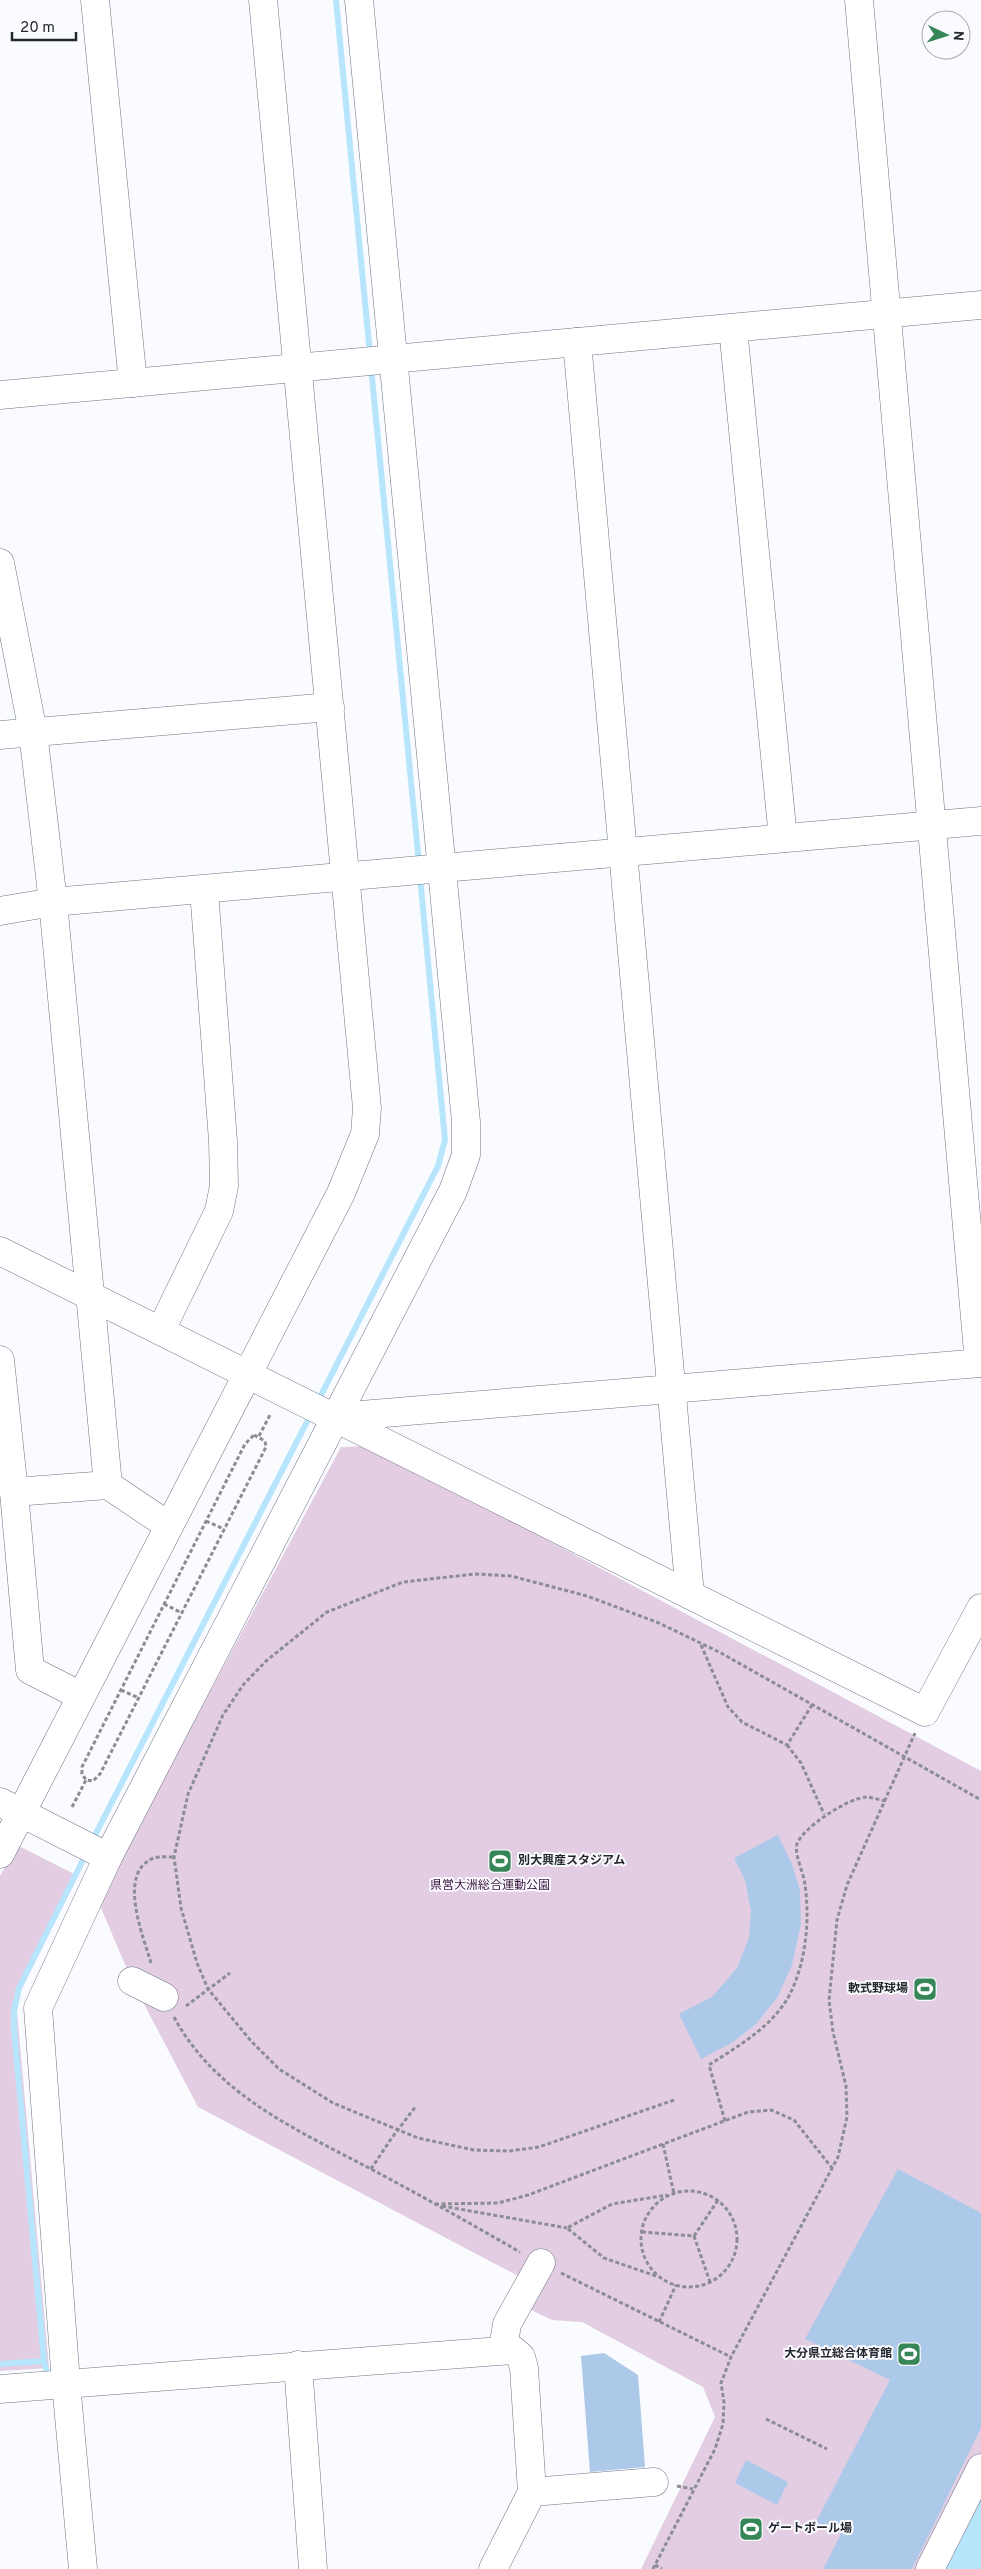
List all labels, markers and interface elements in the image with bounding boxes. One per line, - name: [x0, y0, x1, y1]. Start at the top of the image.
- scale bar: [12, 10, 76, 42]
- north arrow: [921, 10, 971, 60]
- text: 20 m: [20, 19, 55, 38]
- text: N: [949, 30, 966, 41]
- sports icon: 別大興産スタジアム: [487, 1848, 513, 1874]
- place label: 別大興産スタジアム: [518, 1853, 625, 1869]
- park label: 県営大洲総合運動公園: [430, 1878, 550, 1894]
- sports icon: 軟式野球場: [912, 1976, 938, 2002]
- place label: 軟式野球場: [848, 1981, 908, 1997]
- sports icon: 大分県立総合体育館: [896, 2341, 922, 2367]
- place label: 大分県立総合体育館: [784, 2346, 892, 2362]
- sports icon: ゲートボール場: [738, 2516, 764, 2542]
- place label: ゲートボール場: [768, 2521, 852, 2537]

